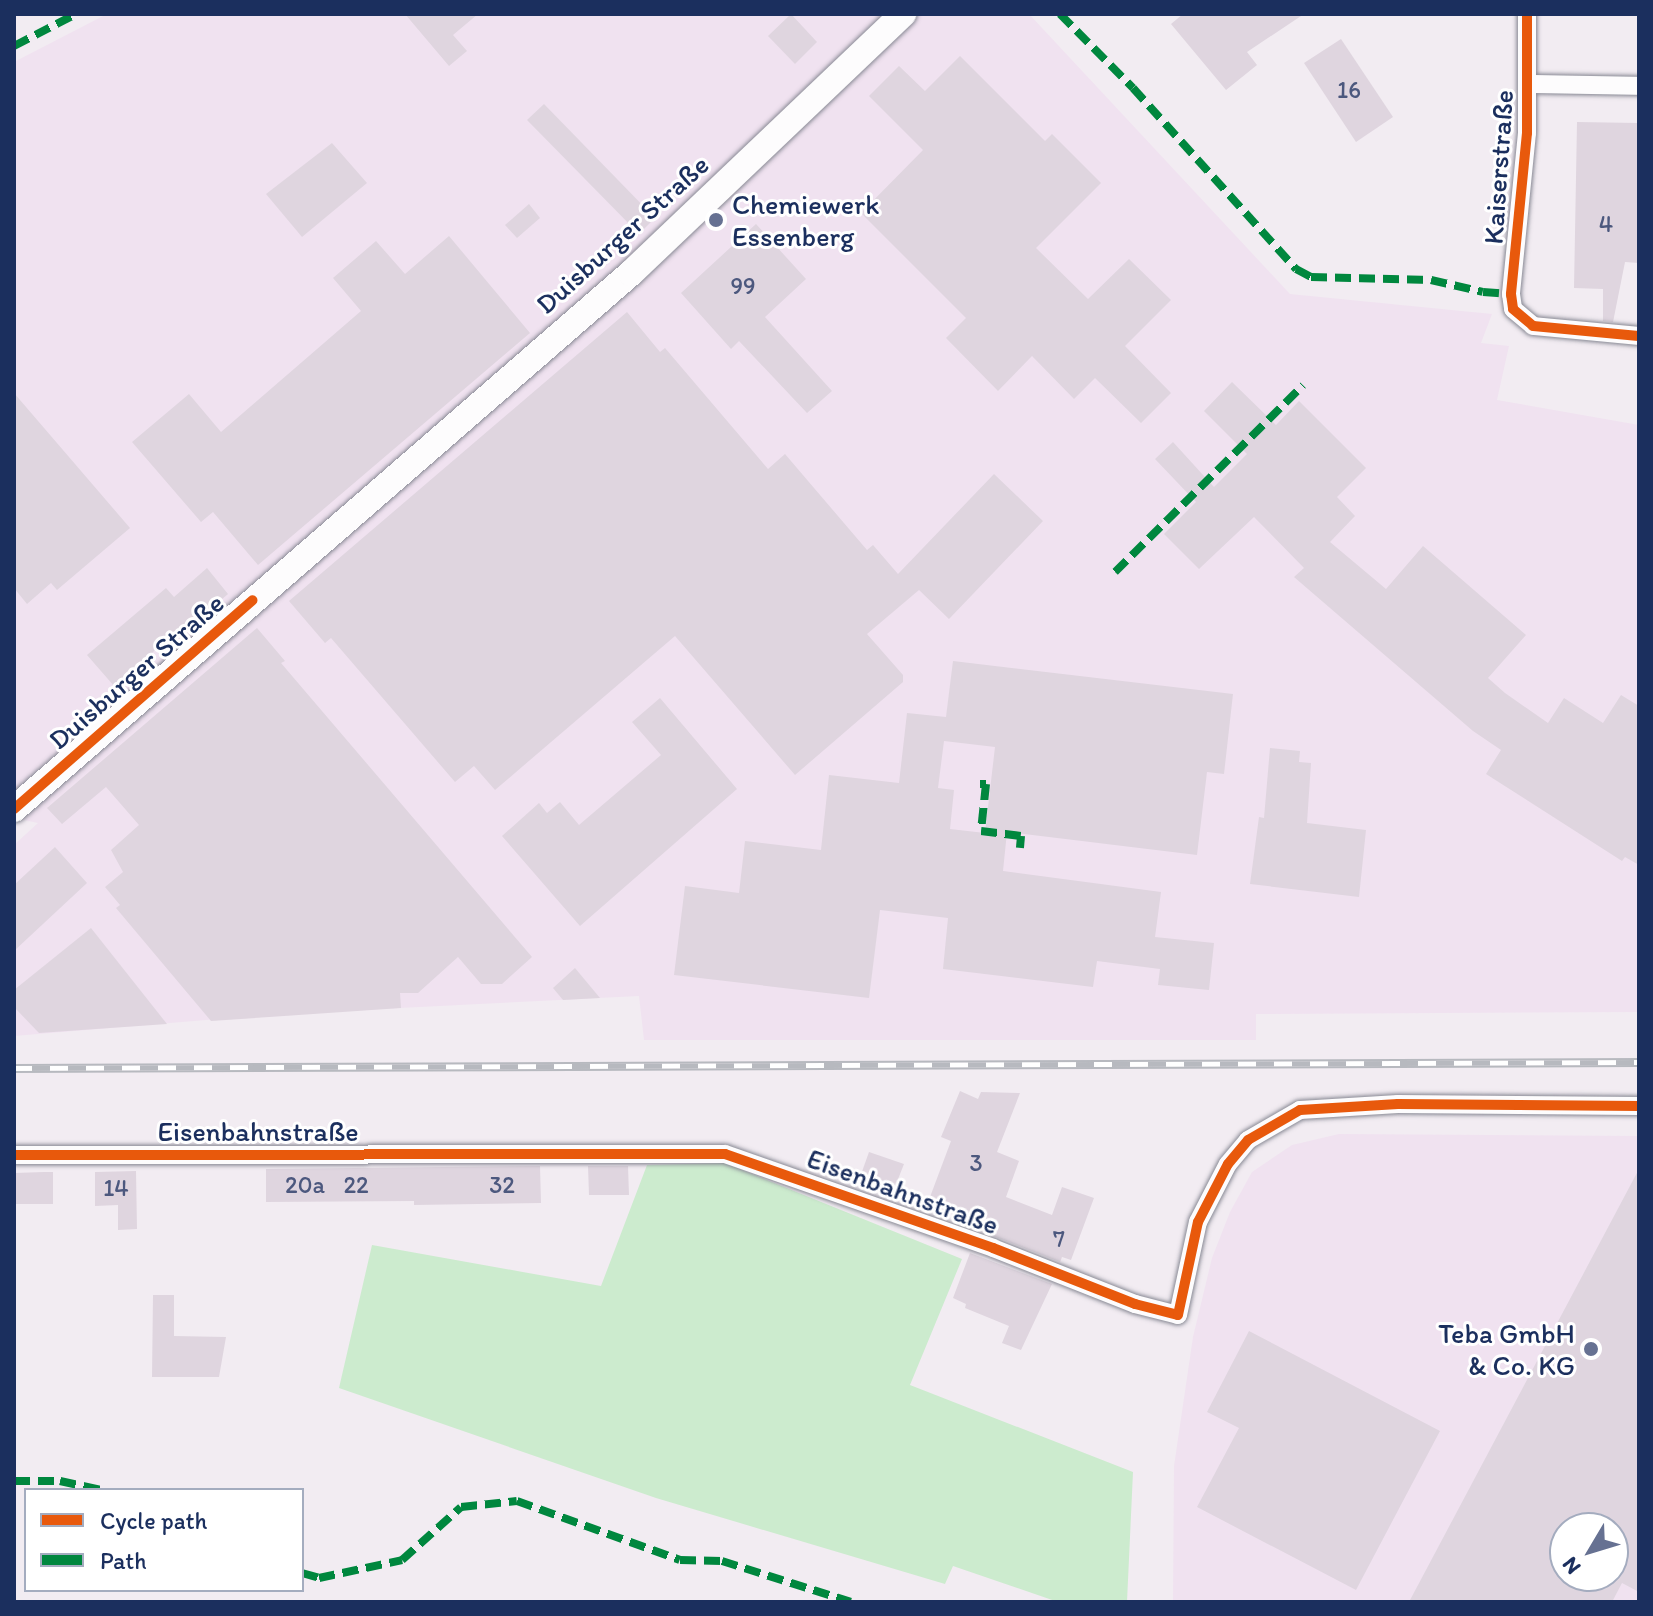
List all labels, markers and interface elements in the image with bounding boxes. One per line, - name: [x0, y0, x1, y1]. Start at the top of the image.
- house number: 16: [1337, 76, 1361, 104]
- street label: Kaiserstraße: [1476, 89, 1520, 245]
- street label: Duisburger Straße: [529, 147, 715, 321]
- place label: Chemiewerk Essenberg: [732, 187, 879, 253]
- house number: 4: [1599, 210, 1613, 238]
- marker: Chemiewerk Essenberg: [707, 211, 725, 229]
- house number: 99: [730, 272, 756, 300]
- street label: Duisburger Straße: [41, 586, 231, 756]
- street label: Eisenbahnstraße: [157, 1114, 359, 1148]
- street label: Eisenbahnstraße: [803, 1141, 1003, 1241]
- house number: 3: [969, 1149, 983, 1177]
- house number: 20a: [285, 1171, 325, 1199]
- house number: 22: [343, 1171, 369, 1199]
- house number: 32: [489, 1171, 515, 1199]
- house number: 14: [103, 1174, 129, 1202]
- house number: 7: [1053, 1225, 1065, 1253]
- place label: Teba GmbH & Co. KG: [1437, 1316, 1575, 1382]
- marker: Teba GmbH & Co. KG: [1582, 1340, 1600, 1358]
- legend: [24, 1488, 304, 1592]
- text: Cycle path: [100, 1506, 207, 1535]
- north arrow: [1549, 1512, 1629, 1592]
- text: Path: [100, 1546, 147, 1575]
- text: N: [1556, 1552, 1586, 1580]

